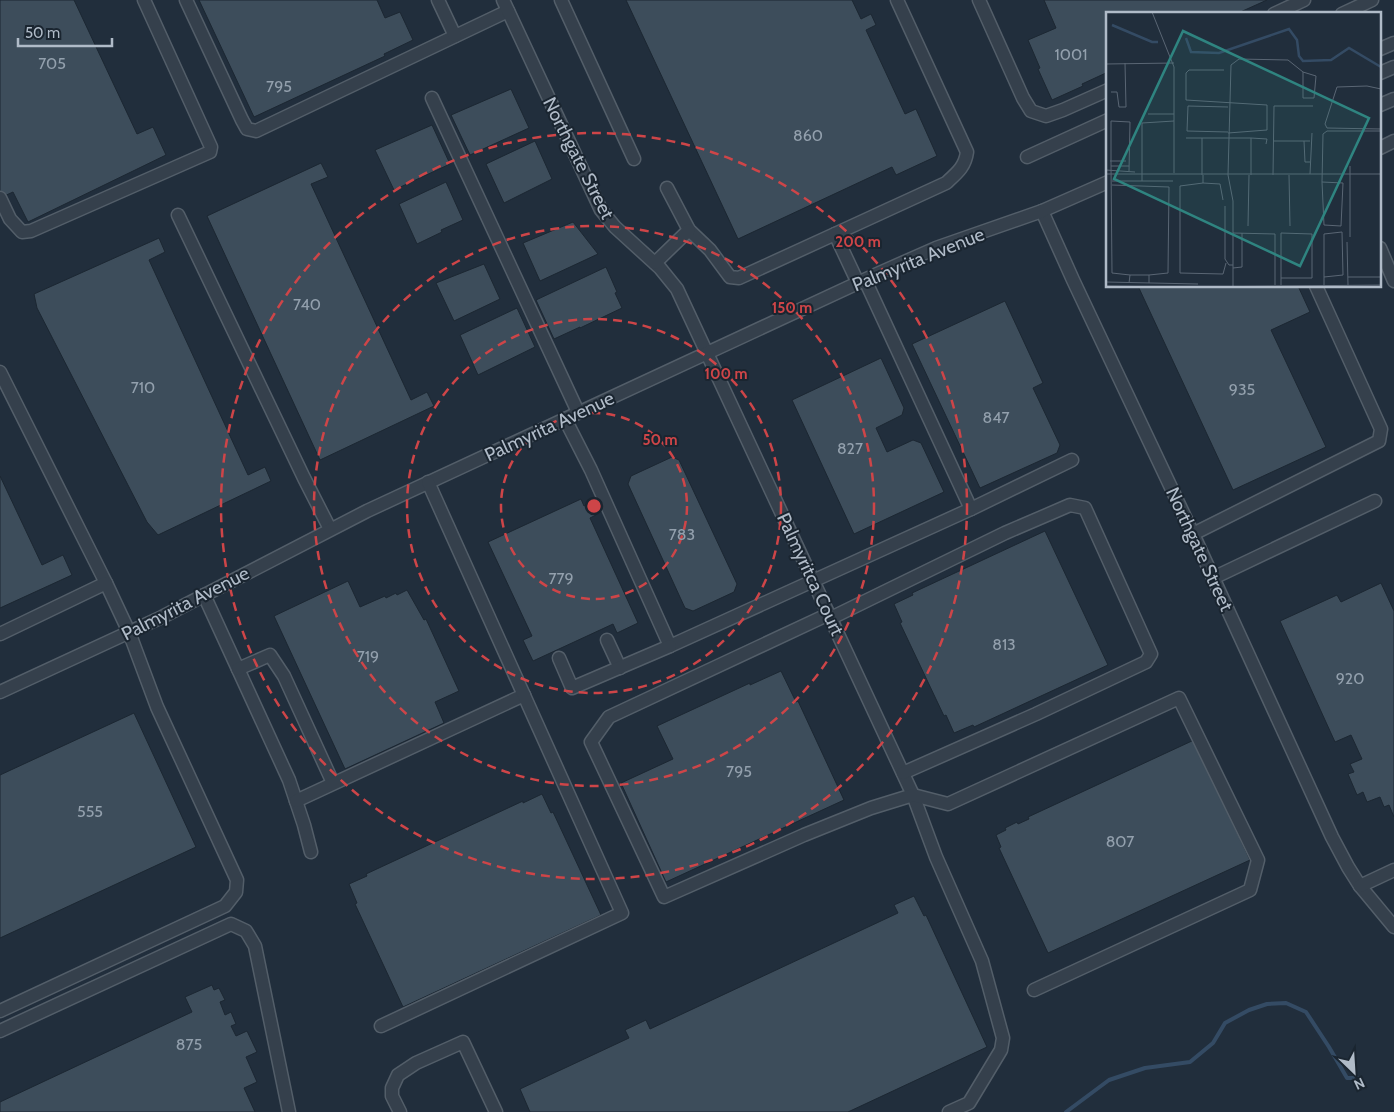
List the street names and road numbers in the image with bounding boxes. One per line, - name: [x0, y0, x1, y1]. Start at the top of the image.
- street label: Northgate Street: [538, 93, 619, 224]
- street label: Palmyrita Avenue: [849, 222, 988, 296]
- street label: Palmyrita Avenue: [481, 386, 618, 467]
- street label: Northgate Street: [1161, 484, 1238, 615]
- street label: Palmyritca Court: [772, 509, 849, 640]
- street label: Palmyrita Avenue: [118, 561, 253, 646]

